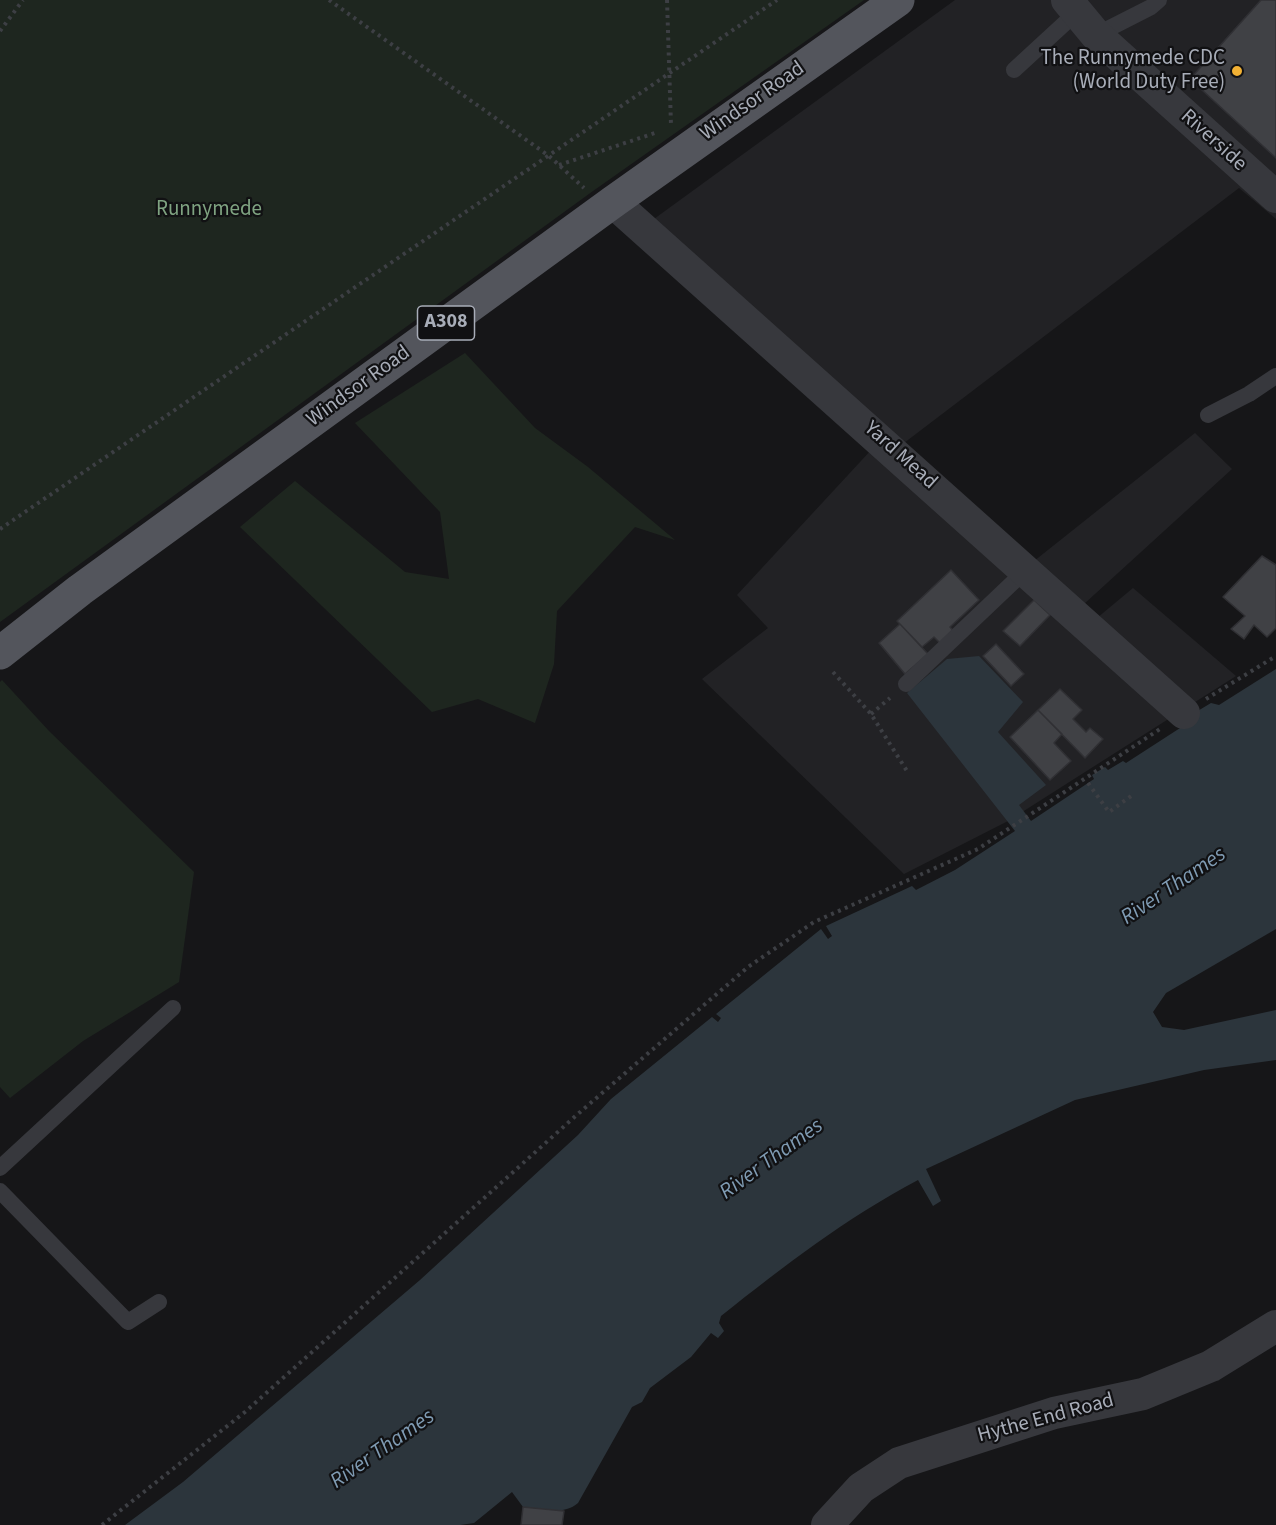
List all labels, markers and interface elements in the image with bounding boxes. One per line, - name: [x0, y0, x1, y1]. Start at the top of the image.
- place label: The Runnymede CDC (World Duty Free): [1041, 46, 1225, 96]
- street label: Windsor Road: [696, 57, 810, 147]
- marker: The Runnymede CDC (World Duty Free): [1230, 64, 1244, 78]
- street label: Riverside: [1175, 105, 1251, 177]
- park label: Runnymede: [156, 197, 262, 223]
- road number: A308: [418, 306, 474, 340]
- street label: Windsor Road: [302, 341, 416, 433]
- street label: Yard Mead: [858, 417, 942, 495]
- water label: River Thames: [1116, 842, 1232, 932]
- water label: River Thames: [715, 1114, 829, 1206]
- street label: Hythe End Road: [975, 1389, 1117, 1449]
- water label: River Thames: [326, 1404, 440, 1496]

